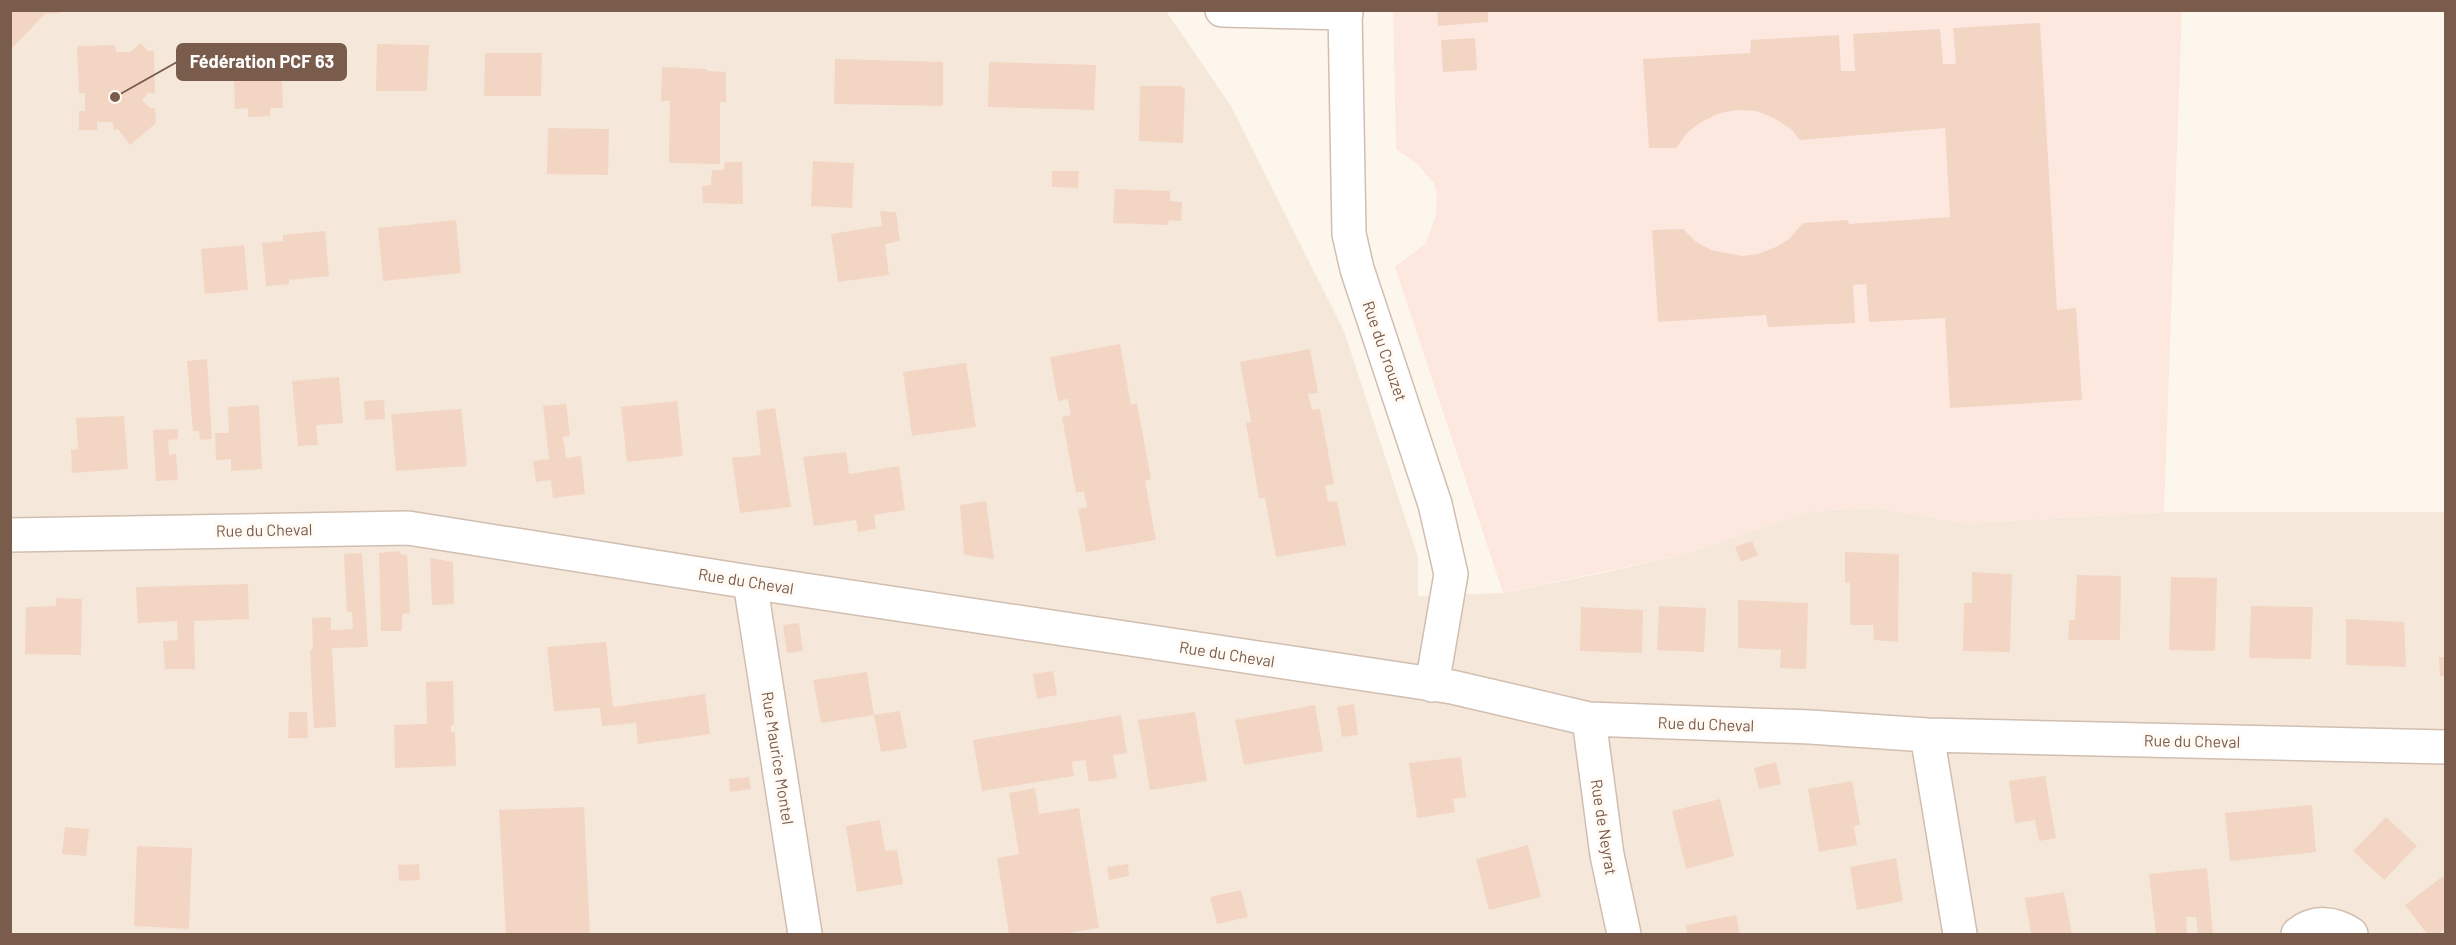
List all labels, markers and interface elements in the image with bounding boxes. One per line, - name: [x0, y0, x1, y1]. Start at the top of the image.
- callout: Fédération PCF 63: [177, 44, 346, 80]
- text: Fédération PCF 63: [190, 50, 334, 72]
- street label: Rue du Crouzet: [1359, 298, 1412, 403]
- street label: Rue du Cheval: [216, 519, 312, 540]
- street label: Rue du Cheval: [697, 564, 795, 597]
- street label: Rue du Cheval: [1178, 637, 1276, 670]
- street label: Rue Maurice Montel: [759, 690, 798, 826]
- street label: Rue du Cheval: [1657, 712, 1755, 735]
- street label: Rue du Cheval: [2144, 730, 2240, 751]
- street label: Rue de Neyrat: [1588, 778, 1621, 876]

